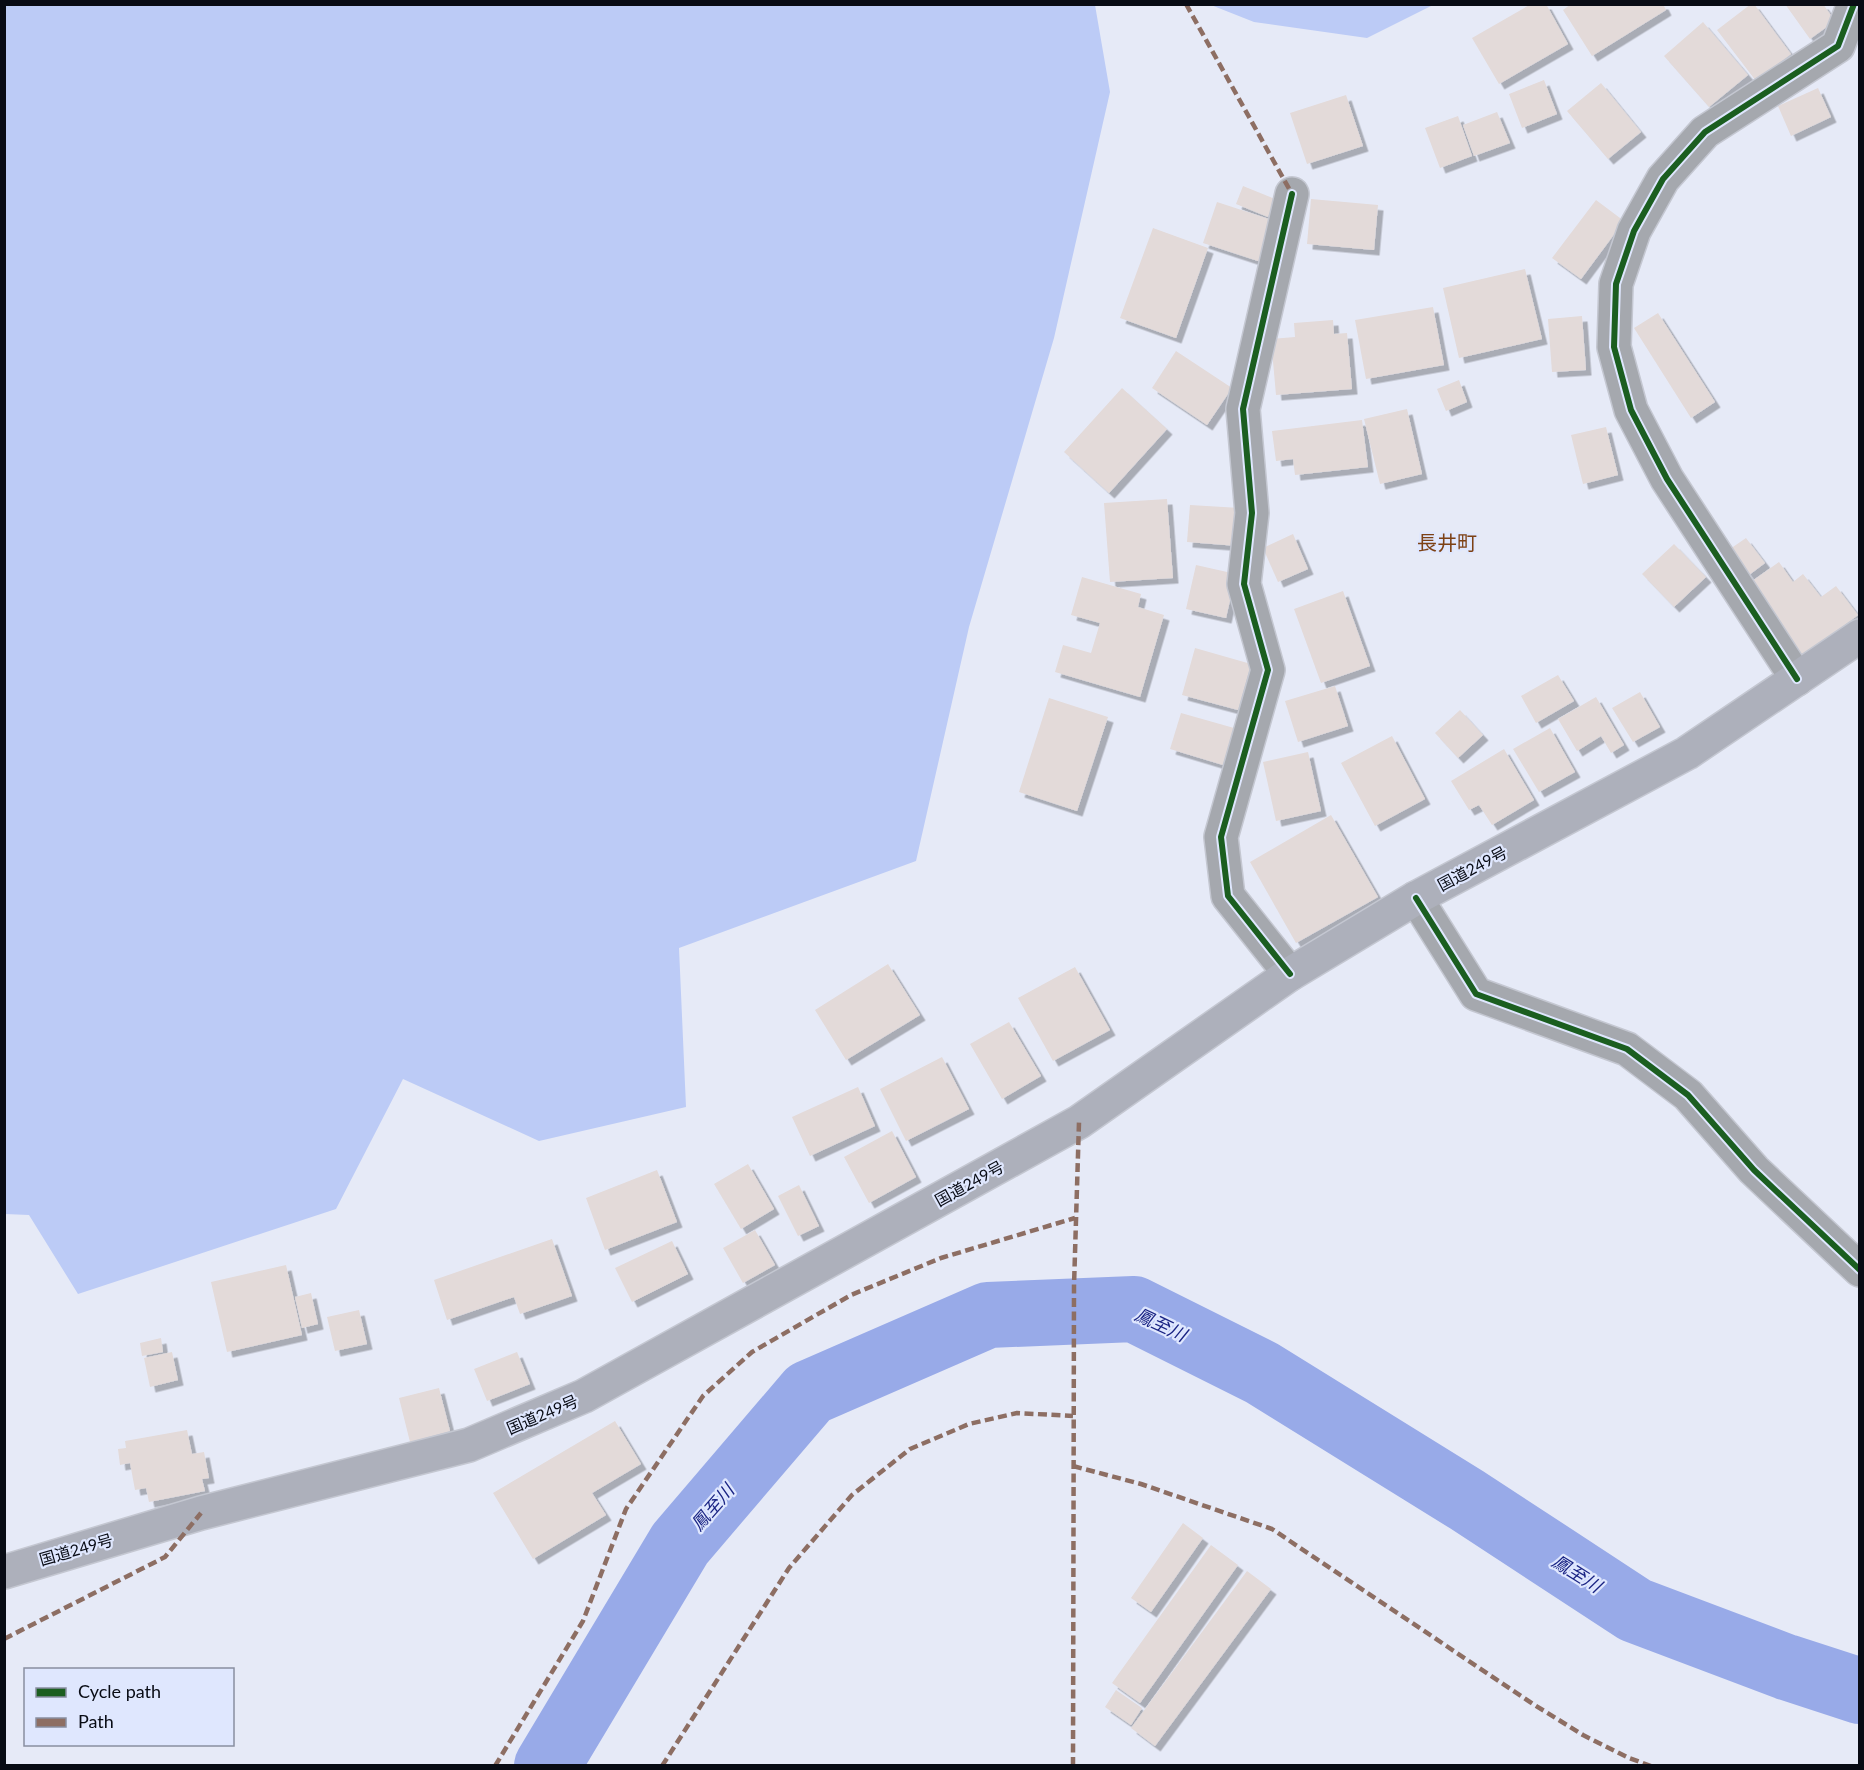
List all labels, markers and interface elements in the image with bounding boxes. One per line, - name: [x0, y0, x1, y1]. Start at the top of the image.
- district label: 長井町: [1417, 530, 1477, 554]
- street label: 国道249号: [1434, 842, 1510, 894]
- street label: 国道249号: [931, 1156, 1007, 1210]
- water label: 鳳至川: [1132, 1303, 1192, 1346]
- street label: 国道249号: [503, 1390, 581, 1438]
- water label: 鳳至川: [686, 1478, 739, 1535]
- street label: 国道249号: [37, 1529, 115, 1569]
- water label: 鳳至川: [1548, 1549, 1607, 1598]
- legend: [24, 1668, 234, 1746]
- text: Cycle path: [78, 1680, 161, 1702]
- text: Path: [78, 1710, 114, 1732]

